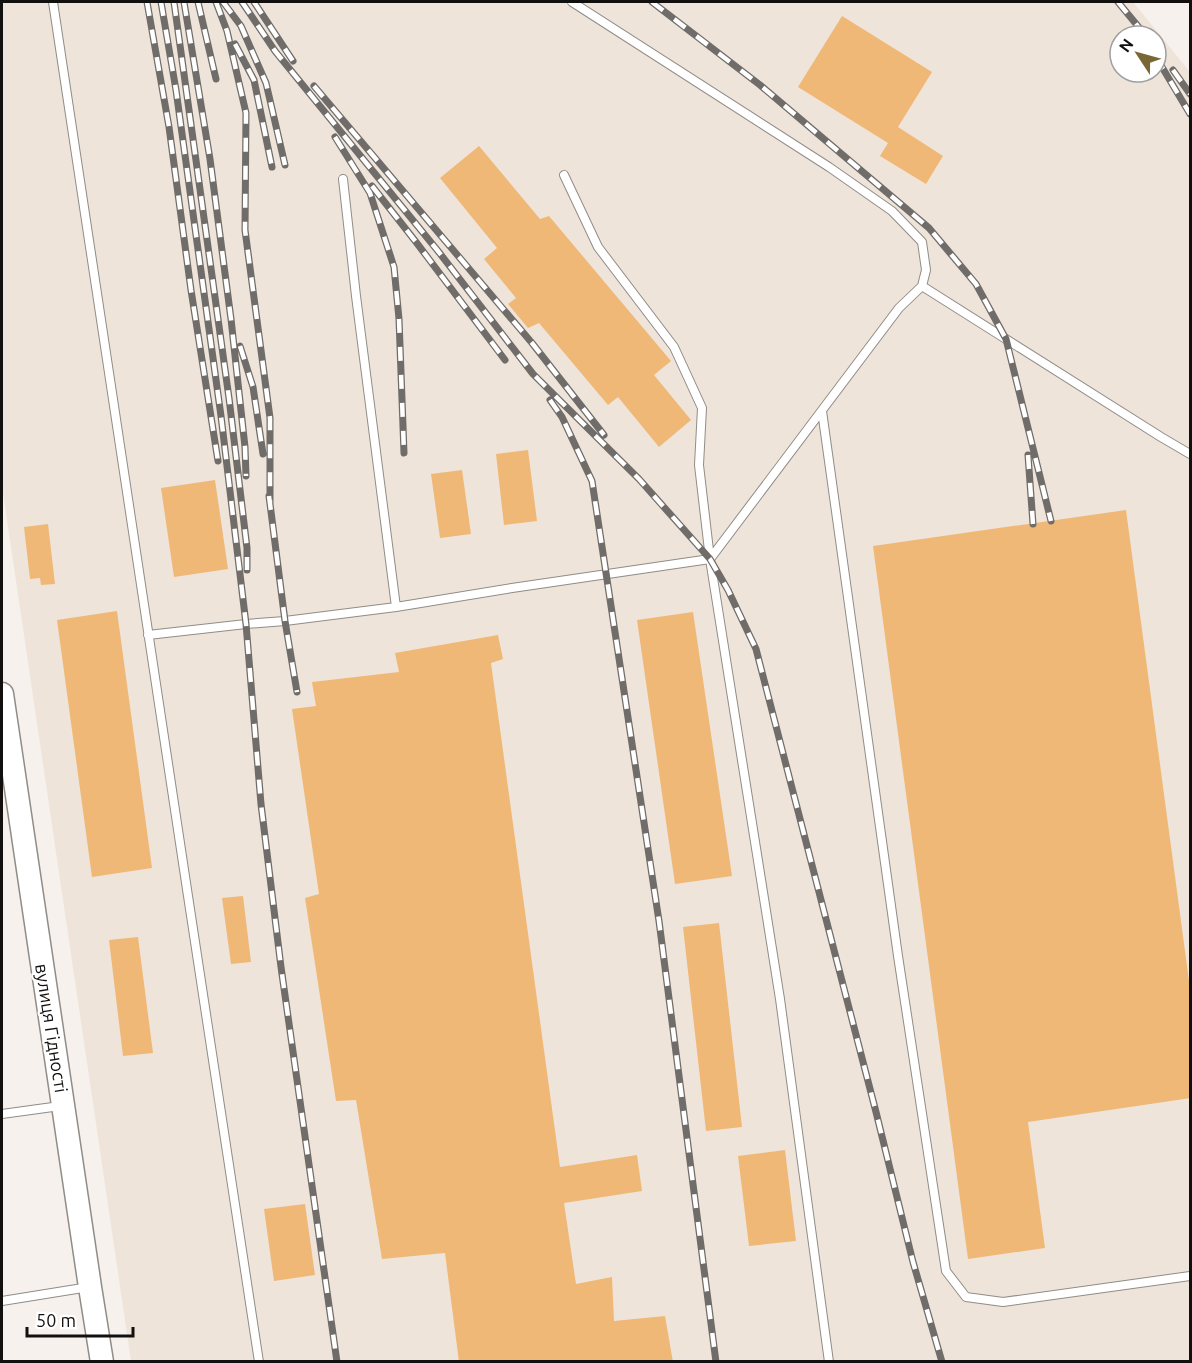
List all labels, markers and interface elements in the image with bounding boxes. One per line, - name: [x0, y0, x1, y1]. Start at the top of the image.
- north arrow: [1108, 24, 1168, 84]
- text: N: [1115, 35, 1137, 55]
- street label: вулиця Гідності: [32, 962, 72, 1094]
- scale bar: [27, 1300, 134, 1338]
- text: 50 m: [36, 1310, 76, 1330]

